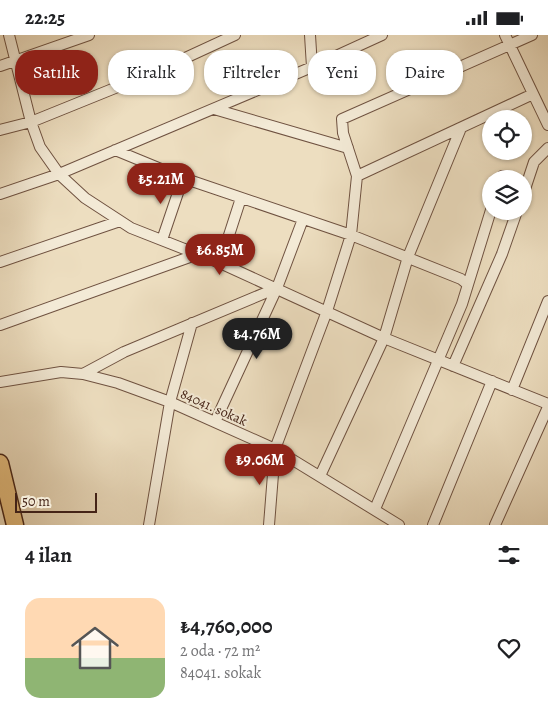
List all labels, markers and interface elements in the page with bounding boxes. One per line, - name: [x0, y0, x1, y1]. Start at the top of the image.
- text: 22:25: [25, 5, 65, 31]
- chip: Satılık: [15, 50, 98, 95]
- chip: Kiralık: [108, 50, 194, 95]
- chip: Filtreler: [204, 50, 298, 95]
- chip: Yeni: [308, 50, 376, 95]
- chip: Daire: [386, 50, 463, 95]
- map controls: [482, 110, 532, 220]
- button: locate: [482, 110, 532, 160]
- pin: ₺5.21M: [120, 163, 202, 205]
- text: ₺5.21M: [138, 168, 184, 190]
- button: layers: [482, 170, 532, 220]
- pin: ₺6.85M: [179, 233, 261, 276]
- text: ₺6.85M: [196, 239, 244, 261]
- pin: ₺4.76M: [216, 317, 298, 360]
- text: ₺4.76M: [233, 323, 281, 345]
- street label: 84041. sokak: [177, 384, 250, 431]
- pin: ₺9.06M: [219, 443, 301, 486]
- text: ₺9.06M: [236, 449, 284, 471]
- scale bar: [15, 490, 98, 513]
- text: 50 m: [22, 492, 50, 511]
- text: 4 ilan: [25, 541, 72, 569]
- icon: filters: [495, 541, 523, 569]
- text: ₺4,760,000: [180, 612, 272, 640]
- icon: home: [65, 618, 125, 678]
- icon: heart: [495, 634, 523, 662]
- text: 2 oda · 72 m²: [180, 640, 260, 662]
- text: 84041. sokak: [180, 662, 261, 684]

